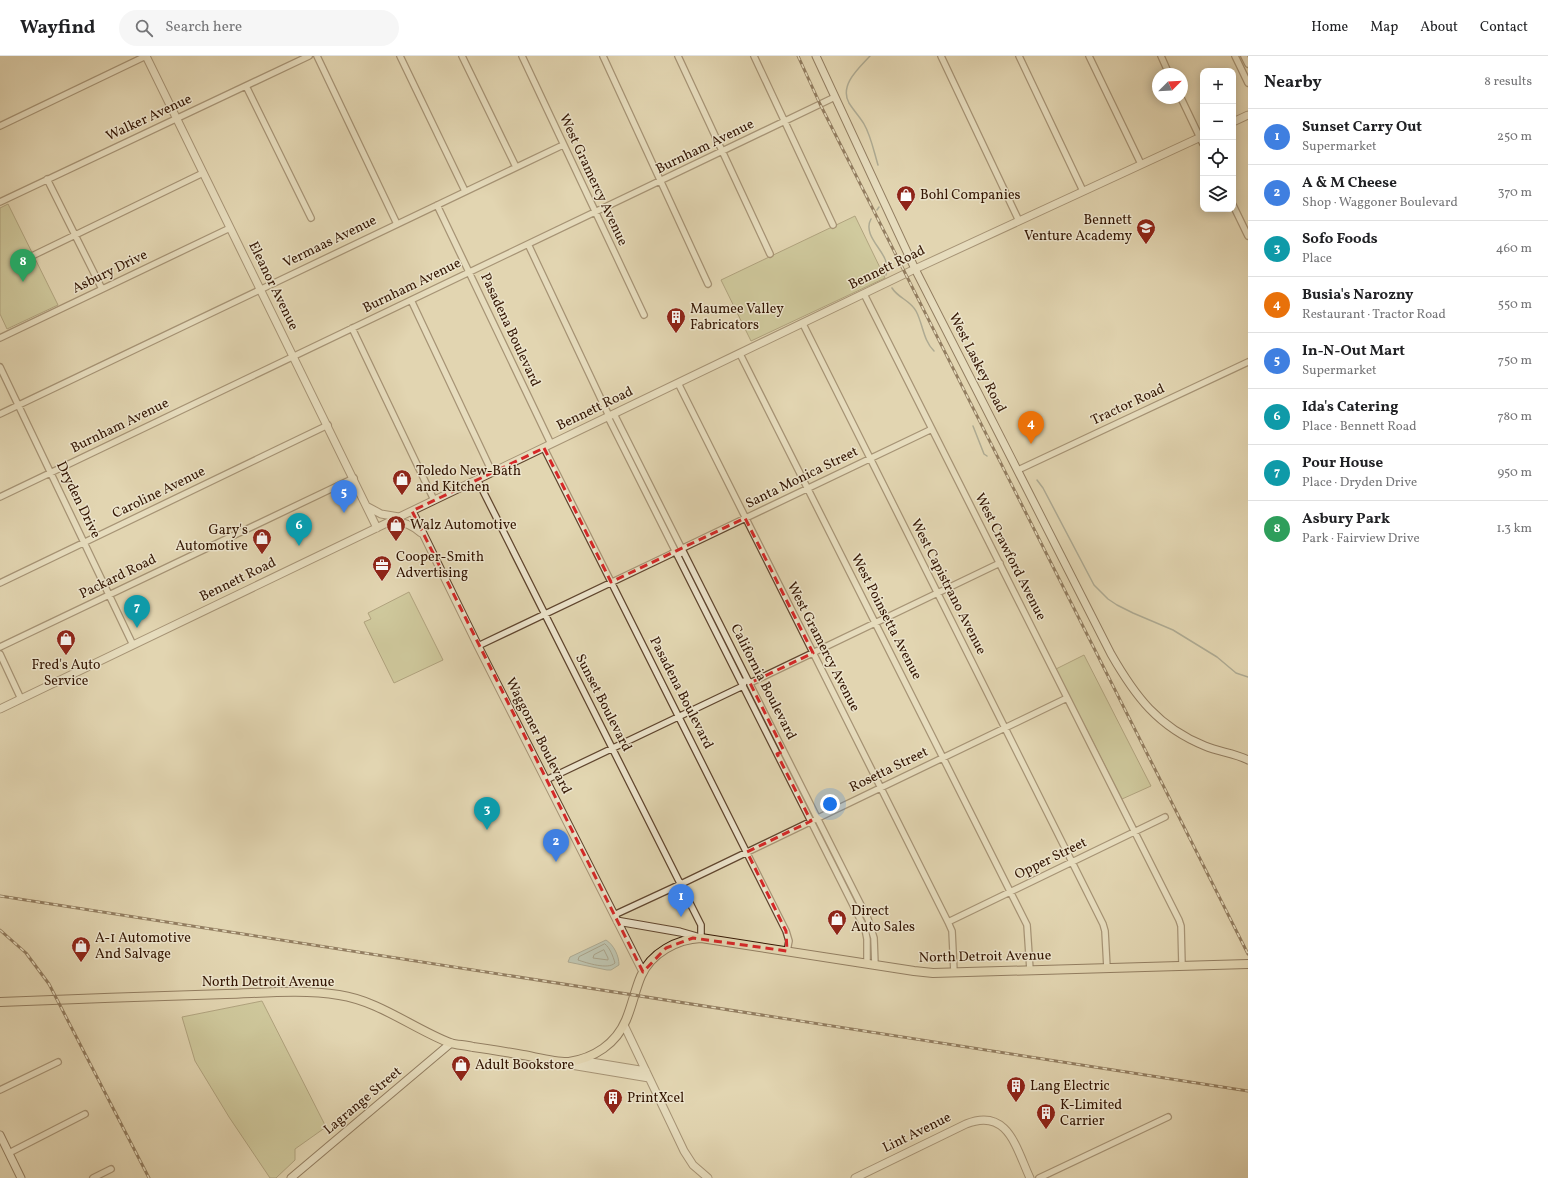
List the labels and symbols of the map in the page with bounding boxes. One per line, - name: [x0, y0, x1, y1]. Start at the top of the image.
- north arrow: [1152, 68, 1188, 104]
- street label: Walker Avenue: [103, 90, 195, 146]
- street label: West Gramercy Avenue: [554, 111, 632, 249]
- street label: Burnham Avenue: [653, 115, 758, 179]
- shop icon: Bohl Companies: [895, 184, 917, 212]
- place label: Bohl Companies: [920, 186, 1021, 205]
- street label: Vermaas Avenue: [280, 211, 380, 273]
- place label: Bennett Venture Academy: [1024, 211, 1132, 246]
- school or university icon: Bennett Venture Academy: [1135, 217, 1157, 245]
- street label: Eleanor Avenue: [243, 238, 303, 334]
- street label: Bennett Road: [846, 241, 928, 295]
- street label: Asbury Drive: [69, 245, 151, 298]
- pin: 8: [10, 249, 36, 282]
- street label: Burnham Avenue: [360, 254, 465, 318]
- street label: Pasadena Boulevard: [475, 270, 545, 390]
- place label: Maumee Valley Fabricators: [690, 300, 784, 335]
- building icon: Maumee Valley Fabricators: [665, 306, 687, 334]
- street label: West Laskey Road: [944, 310, 1010, 416]
- street label: Tractor Road: [1088, 380, 1168, 430]
- street label: Bennett Road: [554, 382, 636, 436]
- street label: Burnham Avenue: [68, 394, 173, 458]
- pin: 4: [1018, 411, 1044, 444]
- street label: Santa Monica Street: [742, 442, 862, 514]
- street label: Dryden Drive: [51, 458, 105, 542]
- street label: Caroline Avenue: [109, 462, 209, 524]
- place label: Toledo New-Bath and Kitchen: [416, 462, 521, 497]
- shop icon: Toledo New-Bath and Kitchen: [391, 468, 413, 496]
- pin: 5: [331, 480, 357, 513]
- street label: West Crawford Avenue: [970, 490, 1050, 624]
- pin: 6: [286, 513, 312, 546]
- shop icon: Walz Automotive: [385, 514, 407, 542]
- place label: Walz Automotive: [410, 516, 517, 535]
- street label: West Capistrano Avenue: [906, 516, 991, 658]
- place label: Gary's Automotive: [175, 521, 248, 556]
- shop icon: Gary's Automotive: [251, 527, 273, 555]
- place label: Cooper-Smith Advertising: [396, 548, 484, 583]
- street label: Packard Road: [76, 550, 160, 604]
- street label: West Poinsetta Avenue: [846, 551, 926, 684]
- street label: Bennett Road: [197, 553, 279, 607]
- office icon: Cooper-Smith Advertising: [371, 554, 393, 582]
- street label: West Gramercy Avenue: [782, 579, 864, 715]
- pin: 7: [124, 595, 150, 628]
- street label: California Boulevard: [726, 621, 801, 743]
- shop icon: Fred's Auto Service: [55, 628, 77, 656]
- street label: Pasadena Boulevard: [644, 634, 718, 752]
- street label: Sunset Boulevard: [570, 651, 636, 755]
- place label: Fred's Auto Service: [31, 656, 101, 691]
- street label: Waggoner Boulevard: [500, 675, 576, 798]
- street label: Rosetta Street: [846, 743, 932, 797]
- your location: [820, 794, 840, 814]
- pin: 3: [474, 797, 500, 830]
- pin: 2: [543, 829, 569, 862]
- street label: Opper Street: [1012, 833, 1090, 885]
- pin: 1: [668, 884, 694, 917]
- place label: Direct Auto Sales: [851, 902, 915, 937]
- shop icon: Direct Auto Sales: [826, 908, 848, 936]
- place label: A-1 Automotive And Salvage: [95, 929, 191, 964]
- shop icon: A-1 Automotive And Salvage: [70, 935, 92, 963]
- street label: North Detroit Avenue: [919, 946, 1052, 968]
- street label: North Detroit Avenue: [202, 973, 335, 992]
- shop icon: Adult Bookstore: [450, 1054, 472, 1082]
- place label: Adult Bookstore: [475, 1056, 574, 1075]
- street label: Lagrange Street: [320, 1063, 406, 1139]
- building icon: Lang Electric: [1005, 1075, 1027, 1103]
- place label: Lang Electric: [1030, 1077, 1110, 1096]
- building icon: PrintXcel: [602, 1087, 624, 1115]
- place label: PrintXcel: [627, 1089, 684, 1108]
- place label: K-Limited Carrier: [1060, 1096, 1122, 1131]
- building icon: K-Limited Carrier: [1035, 1102, 1057, 1130]
- street label: Lint Avenue: [880, 1108, 955, 1158]

